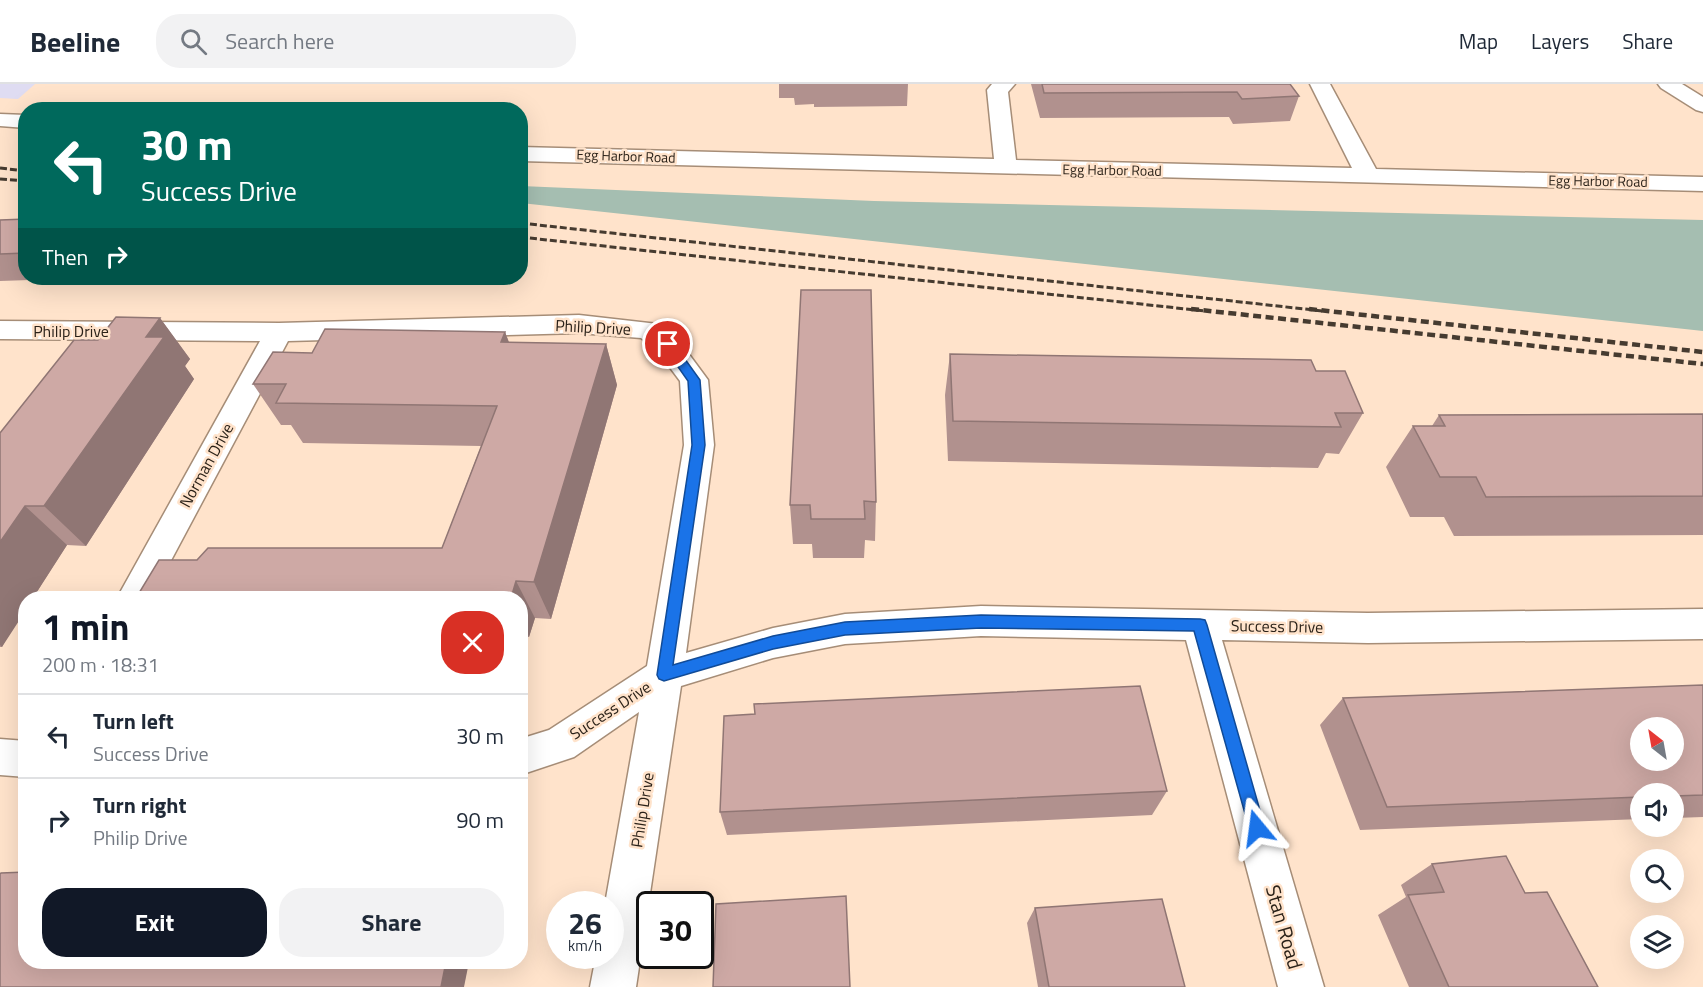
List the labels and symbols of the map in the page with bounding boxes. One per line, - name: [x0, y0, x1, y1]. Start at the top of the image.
- street label: Egg Harbor Road: [576, 143, 676, 168]
- street label: Egg Harbor Road: [1062, 158, 1162, 181]
- street label: Egg Harbor Road: [1548, 169, 1648, 192]
- street label: Philip Drive: [555, 313, 631, 341]
- pin: [642, 318, 693, 369]
- street label: Philip Drive: [33, 319, 109, 343]
- street label: Norman Drive: [173, 418, 239, 512]
- street label: Success Drive: [1231, 613, 1323, 639]
- street label: Success Drive: [565, 675, 655, 745]
- north arrow: [1630, 717, 1684, 771]
- street label: Philip Drive: [624, 771, 660, 849]
- position arrow: [1225, 796, 1289, 860]
- street label: Stan Road: [1258, 881, 1311, 973]
- speed limit sign: 30: [636, 891, 714, 969]

